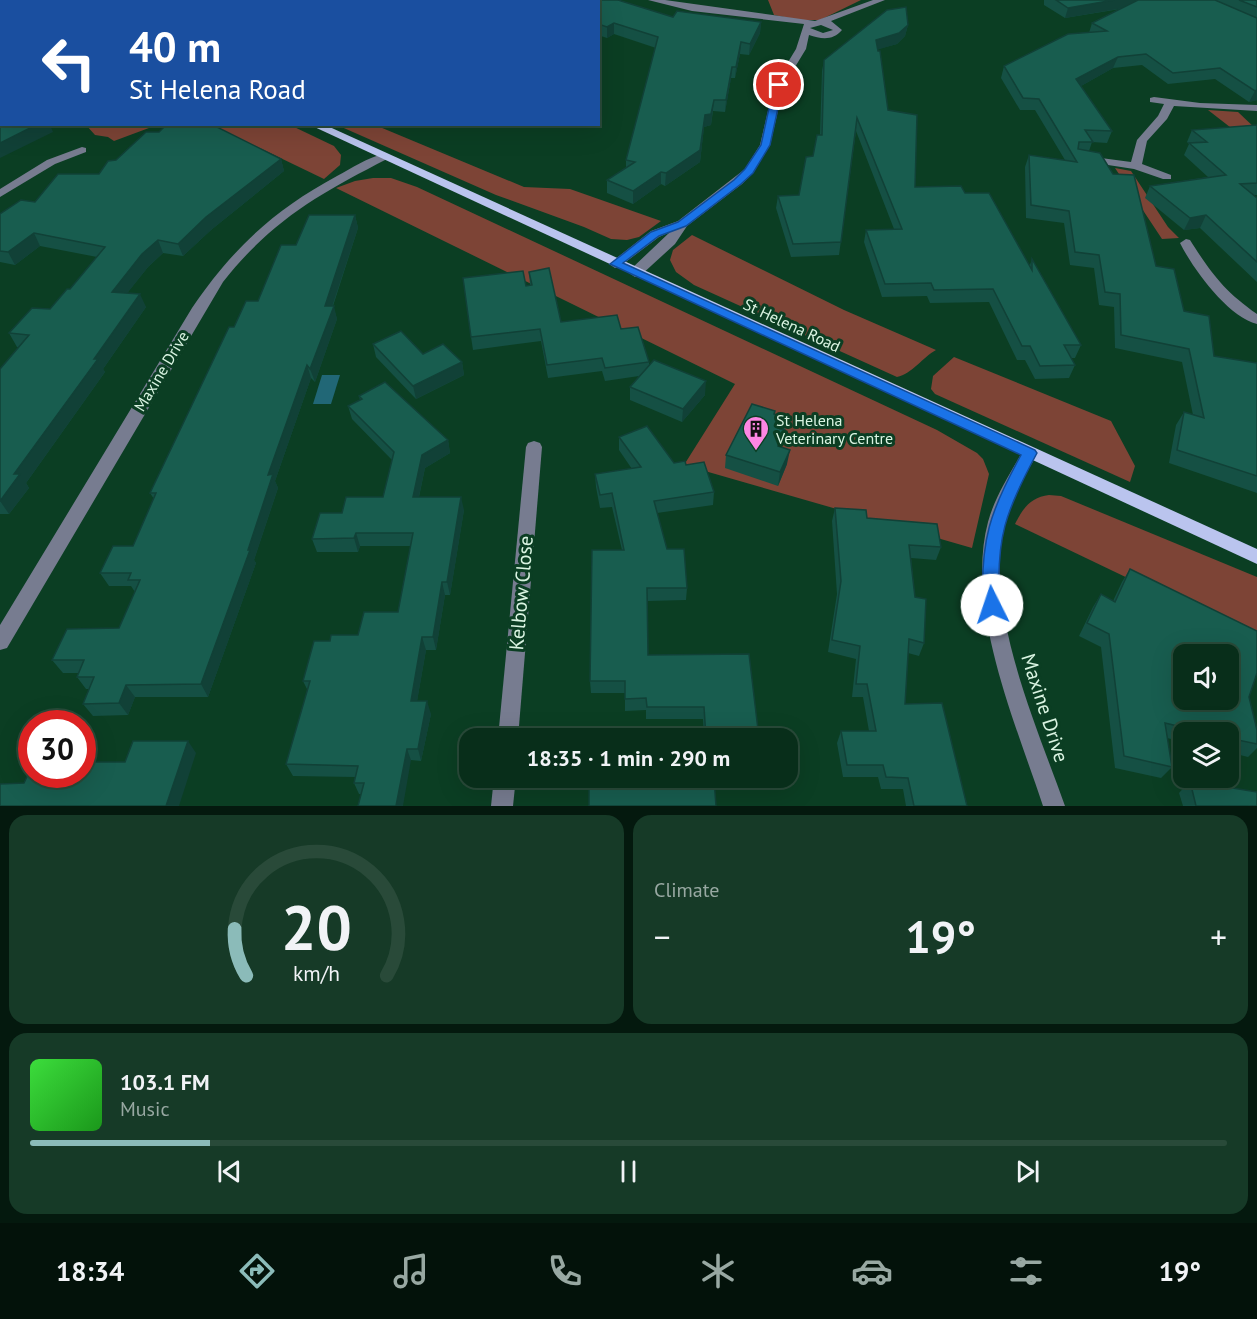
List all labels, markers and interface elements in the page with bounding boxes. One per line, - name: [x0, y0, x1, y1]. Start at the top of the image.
- text: 40 m: [129, 19, 221, 74]
- icon: left: [30, 24, 108, 102]
- pin: [753, 59, 804, 110]
- icon: arrive: [762, 68, 795, 101]
- text: St Helena Road: [129, 72, 306, 106]
- street label: St Helena Road: [740, 294, 844, 356]
- street label: Maxine Drive: [129, 327, 193, 415]
- place label: St Helena Veterinary Centre: [775, 410, 893, 448]
- building icon: St Helena Veterinary Centre: [741, 414, 771, 452]
- street label: Kelbow Close: [503, 535, 539, 651]
- position arrow: [960, 573, 1024, 637]
- map controls: [1173, 644, 1239, 788]
- button: sound: [1173, 644, 1239, 710]
- street label: Maxine Drive: [1015, 650, 1075, 766]
- speed limit sign: 30: [18, 710, 96, 788]
- button: layers: [1173, 722, 1239, 788]
- text: 18:35 · 1 min · 290 m: [527, 744, 730, 772]
- text: Climate: [654, 877, 720, 903]
- text: 20: [281, 886, 352, 967]
- text: 19°: [905, 907, 976, 965]
- text: −: [654, 915, 671, 958]
- text: +: [1210, 915, 1227, 958]
- text: km/h: [293, 960, 340, 988]
- text: 103.1 FM: [120, 1068, 210, 1096]
- text: Music: [120, 1096, 169, 1122]
- icon: previous: [213, 1155, 246, 1188]
- icon: pause: [612, 1155, 645, 1188]
- icon: next: [1011, 1155, 1044, 1188]
- icon: directions: [236, 1250, 278, 1292]
- icon: music: [390, 1250, 432, 1292]
- icon: phone: [544, 1250, 586, 1292]
- icon: climate: [697, 1250, 739, 1292]
- icon: car: [851, 1250, 893, 1292]
- icon: filters: [1005, 1250, 1047, 1292]
- text: 18:34: [56, 1254, 124, 1288]
- text: 19°: [1159, 1254, 1201, 1288]

